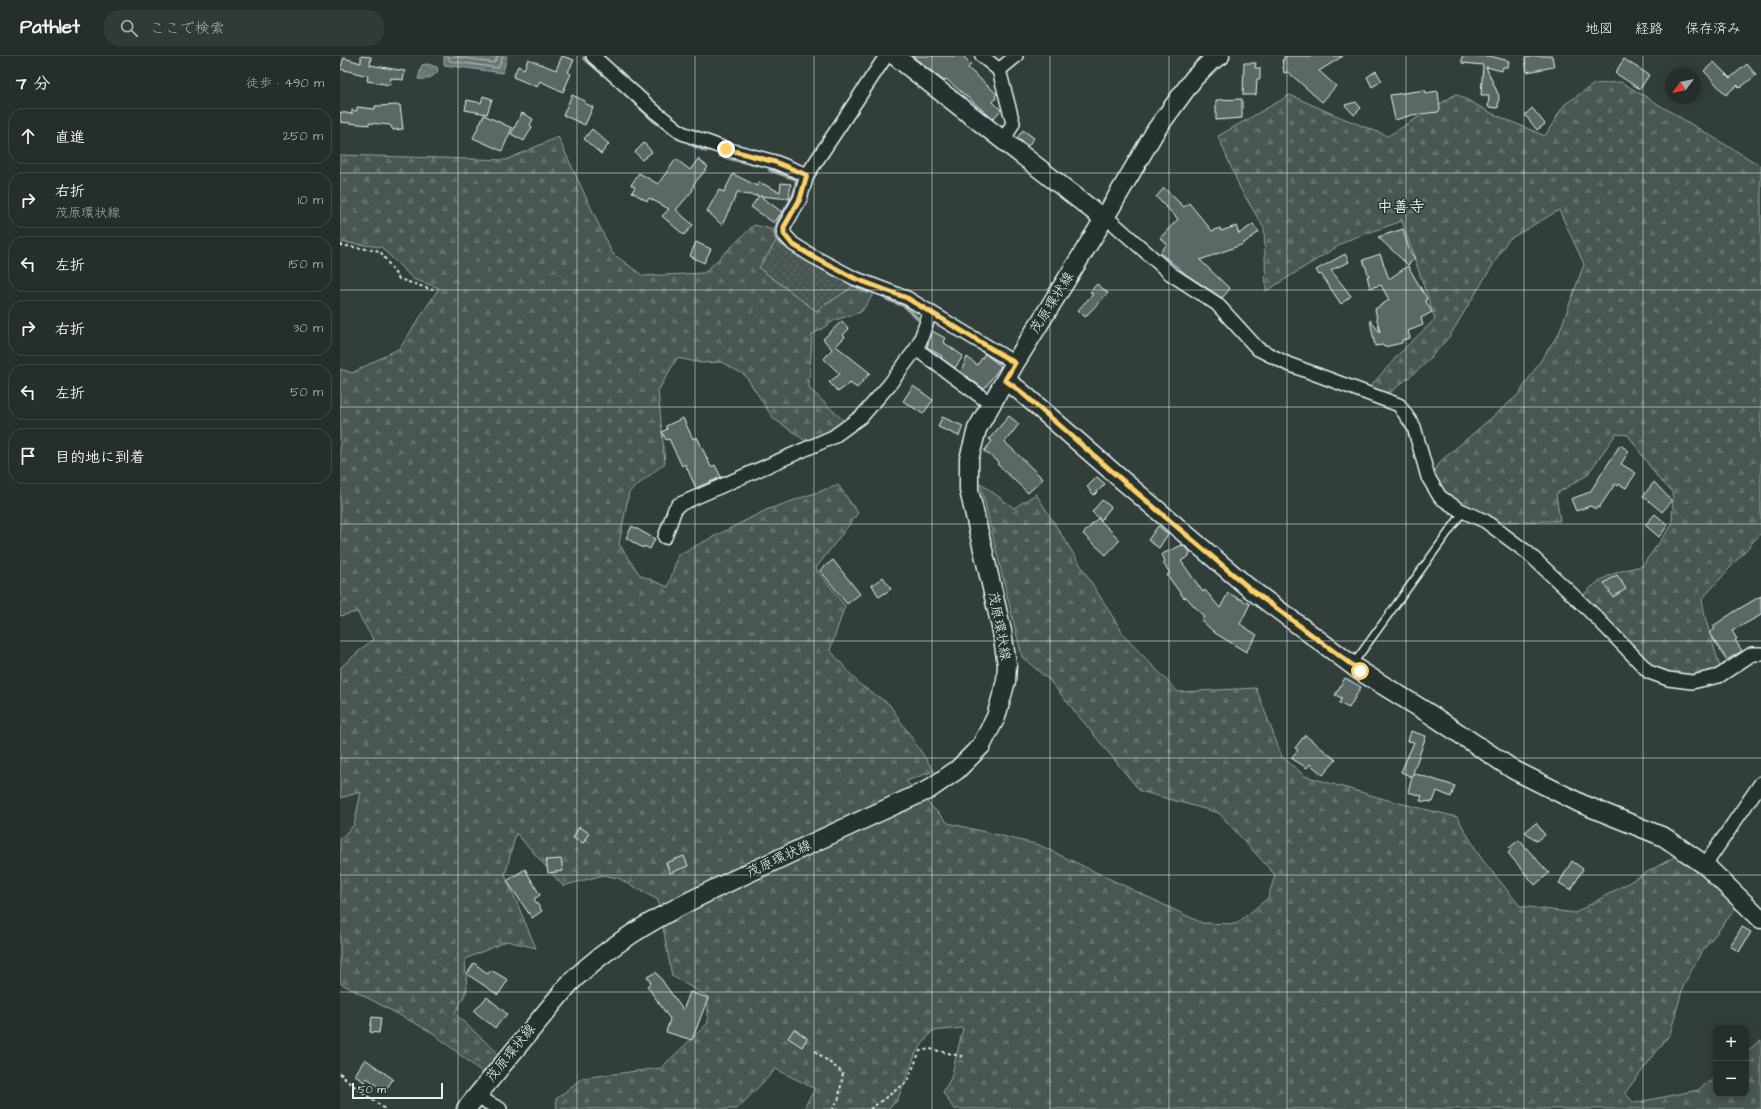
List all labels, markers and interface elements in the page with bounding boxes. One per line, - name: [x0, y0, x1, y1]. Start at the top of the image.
- search box: [104, 10, 384, 46]
- text: Pathlet: [20, 14, 80, 41]
- icon: search: [118, 17, 140, 39]
- text: ここで検索: [150, 18, 225, 39]
- text: 地図: [1585, 19, 1613, 39]
- text: 経路: [1635, 19, 1663, 39]
- text: 保存済み: [1685, 19, 1741, 39]
- north arrow: [1665, 68, 1701, 104]
- text: 7 分: [16, 72, 50, 96]
- text: 徒歩 · 490 m: [246, 74, 324, 92]
- icon: ahead: [17, 125, 39, 147]
- text: 直進: [55, 127, 85, 148]
- text: 250 m: [283, 127, 323, 145]
- route end: [717, 140, 735, 158]
- text: 右折: [55, 181, 85, 202]
- icon: right: [17, 189, 39, 211]
- text: 10 m: [298, 191, 323, 209]
- district label: 中善寺: [1377, 196, 1425, 218]
- text: 茂原環状線: [55, 204, 120, 222]
- icon: left: [17, 253, 39, 275]
- text: 左折: [55, 255, 85, 276]
- text: 150 m: [289, 255, 323, 273]
- street label: 茂原環状線: [1025, 268, 1079, 338]
- icon: right: [17, 317, 39, 339]
- text: 右折: [55, 319, 85, 340]
- text: 30 m: [293, 319, 323, 337]
- icon: left: [17, 381, 39, 403]
- text: 左折: [55, 383, 85, 404]
- text: 50 m: [290, 383, 323, 401]
- icon: arrive: [17, 445, 39, 467]
- text: 目的地に到着: [55, 447, 145, 468]
- street label: 茂原環状線: [983, 590, 1015, 662]
- route start: [1351, 662, 1369, 680]
- street label: 茂原環状線: [743, 835, 815, 883]
- street label: 茂原環状線: [481, 1020, 541, 1086]
- map controls: [1713, 1025, 1749, 1097]
- button: +: [1713, 1025, 1749, 1061]
- button: −: [1713, 1061, 1749, 1097]
- scale bar: [352, 1081, 443, 1100]
- text: 50 m: [358, 1082, 386, 1097]

